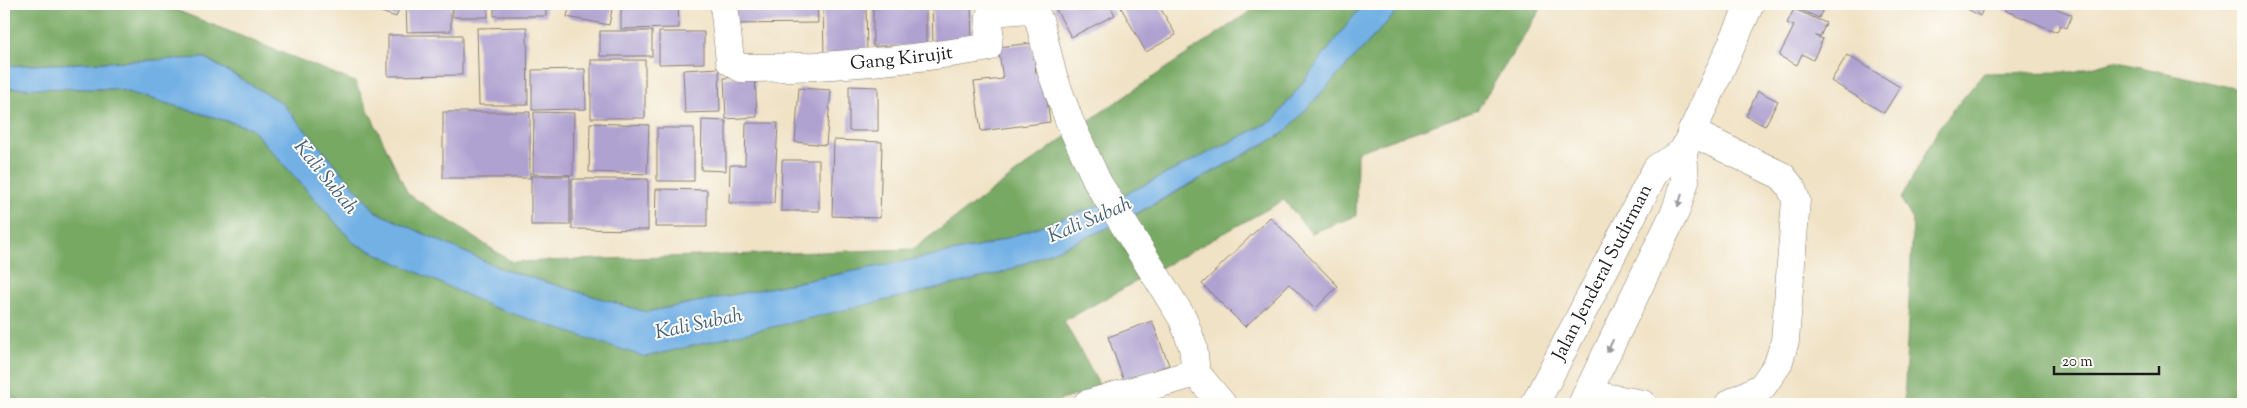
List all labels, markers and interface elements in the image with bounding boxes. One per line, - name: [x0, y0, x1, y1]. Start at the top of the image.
- street label: Gang Kirujit: [849, 39, 955, 77]
- water label: Kali Subah: [286, 134, 364, 222]
- street label: Jalan Jenderal Sudirman: [1546, 180, 1659, 366]
- water label: Kali Subah: [1044, 190, 1137, 252]
- one-way arrow: [1676, 192, 1683, 207]
- water label: Kali Subah: [653, 302, 746, 348]
- one-way arrow: [1606, 339, 1614, 353]
- scale bar: [2054, 343, 2160, 375]
- text: 20 m: [2062, 352, 2093, 373]

